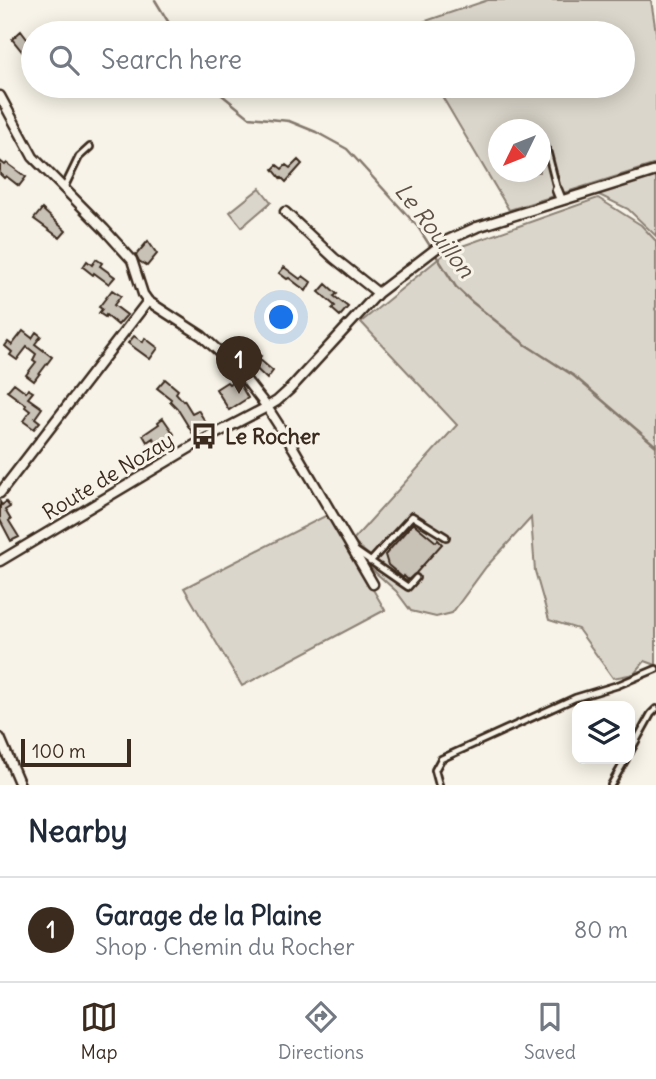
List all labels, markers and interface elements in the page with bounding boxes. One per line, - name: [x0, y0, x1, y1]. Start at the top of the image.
- search box: [21, 21, 635, 98]
- icon: search: [45, 41, 83, 79]
- text: Search here: [101, 43, 242, 76]
- north arrow: [488, 119, 551, 182]
- water label: Le Rouillon: [389, 177, 481, 284]
- your location: [264, 300, 298, 334]
- pin: 1: [216, 336, 262, 394]
- bus stop icon: Le Rocher: [189, 421, 219, 451]
- place label: Le Rocher: [225, 423, 320, 450]
- street label: Route de Nozay: [37, 426, 179, 526]
- map controls: [572, 701, 635, 764]
- button: layers: [572, 701, 635, 764]
- scale bar: [21, 736, 131, 768]
- text: 100 m: [32, 739, 86, 763]
- text: Nearby: [28, 812, 128, 850]
- text: Garage de la Plaine: [95, 899, 322, 932]
- text: 1: [46, 915, 56, 944]
- text: 80 m: [574, 915, 628, 944]
- text: Shop · Chemin du Rocher: [95, 932, 355, 961]
- tab: Map: [80, 998, 118, 1064]
- tab: Directions: [278, 998, 364, 1064]
- tab: Saved: [524, 998, 576, 1064]

